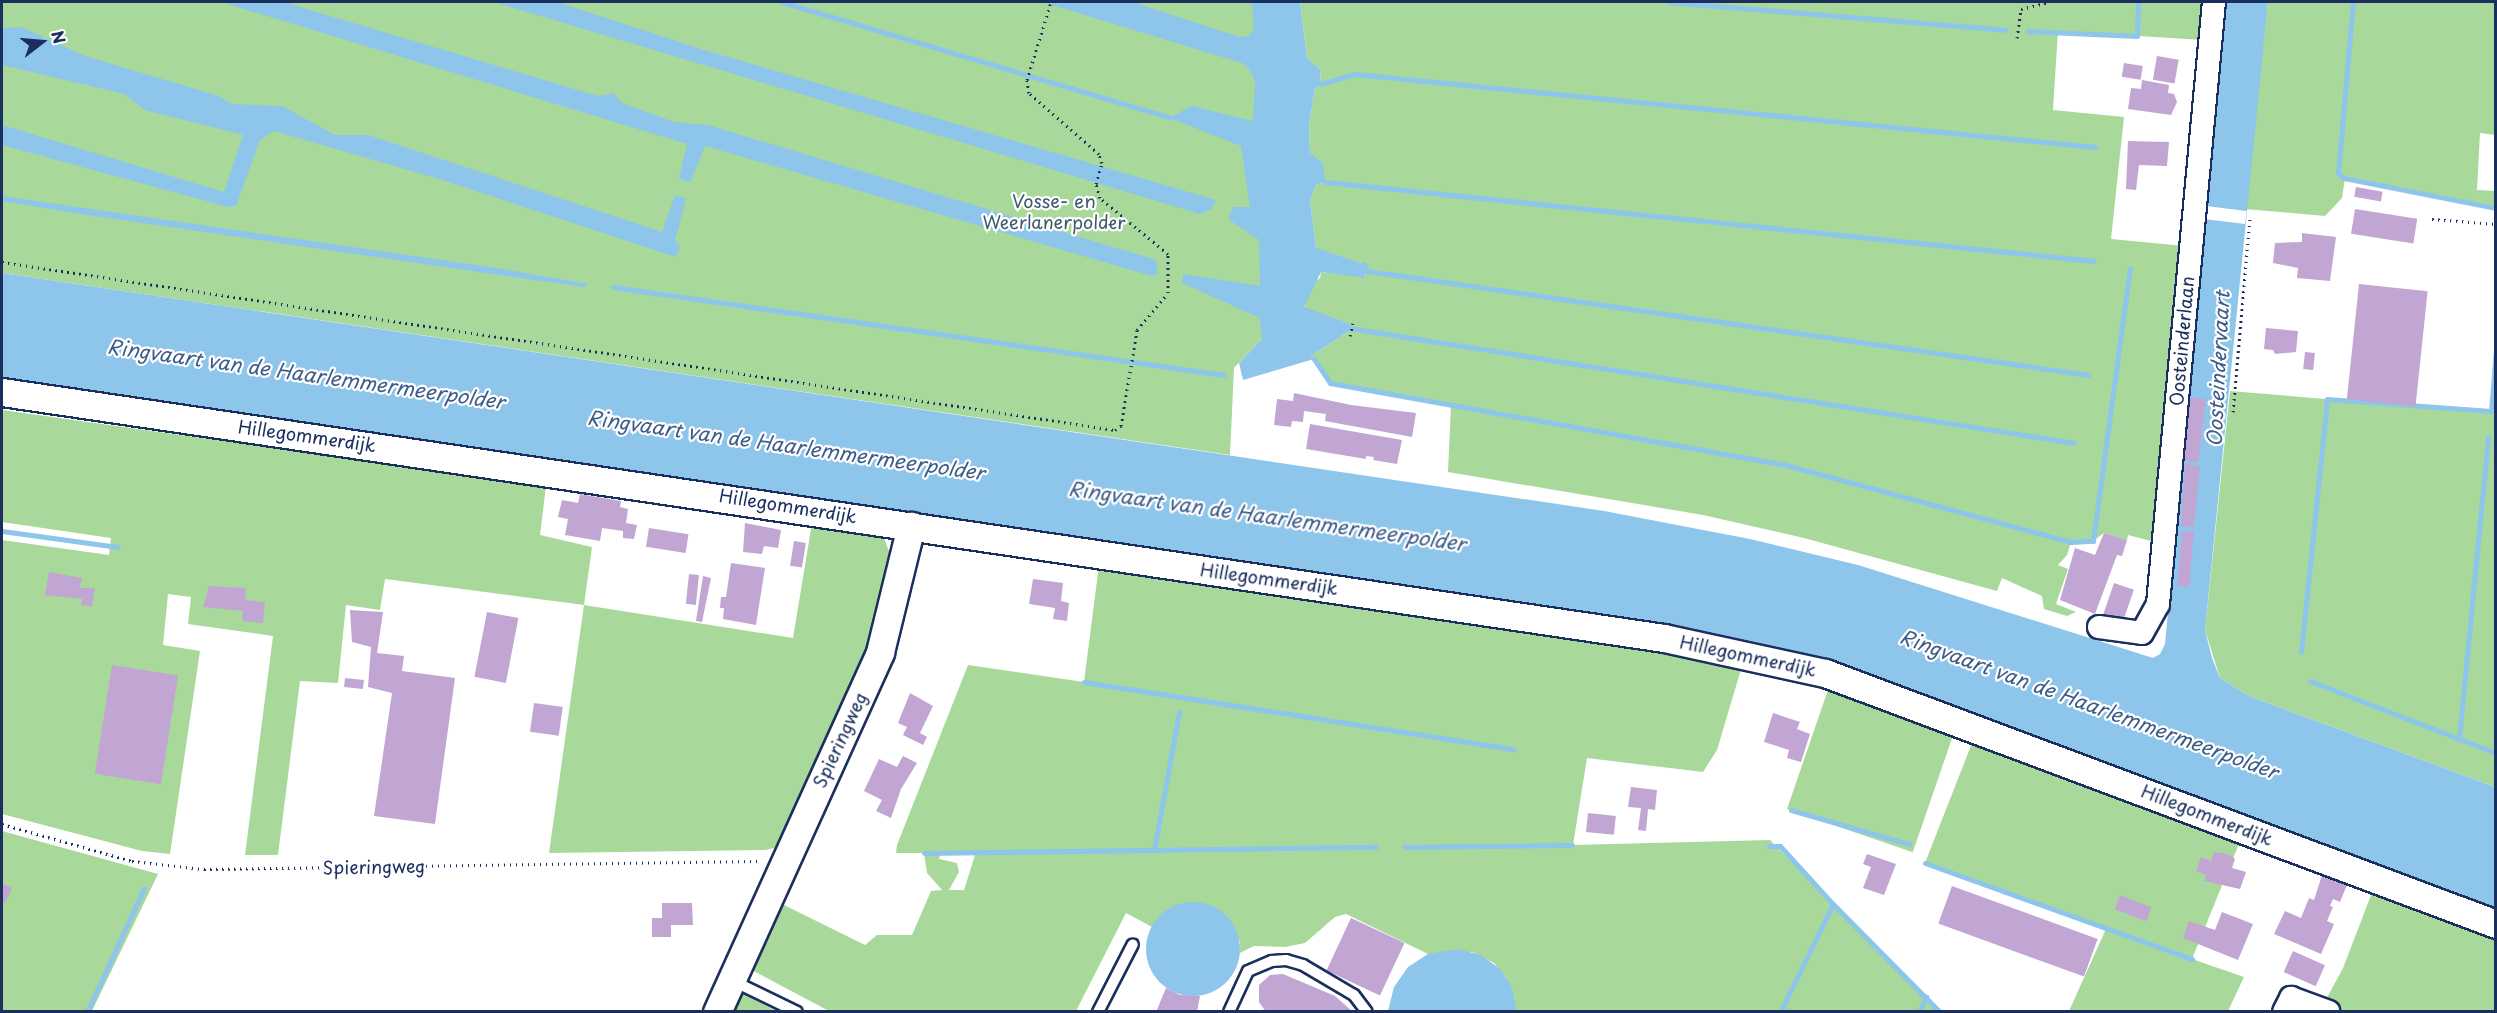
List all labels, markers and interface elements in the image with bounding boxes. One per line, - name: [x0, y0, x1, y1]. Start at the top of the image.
- north arrow: [12, 12, 72, 72]
- text: N: [46, 28, 73, 46]
- park label: Vosse- en Weerlanerpolder: [983, 191, 1125, 234]
- street label: Oosteinderlaan: [2166, 275, 2198, 407]
- water label: Oosteindervaart: [2202, 291, 2234, 447]
- water label: Ringvaart van de Haarlemmermeerpolder: [107, 334, 505, 414]
- water label: Ringvaart van de Haarlemmermeerpolder: [587, 405, 985, 485]
- street label: Hillegommerdijk: [237, 416, 377, 456]
- water label: Ringvaart van de Haarlemmermeerpolder: [1068, 476, 1466, 556]
- street label: Hillegommerdijk: [718, 484, 858, 528]
- street label: Hillegommerdijk: [1199, 559, 1339, 599]
- water label: Ringvaart van de Haarlemmermeerpolder: [1897, 624, 2281, 784]
- street label: Hillegommerdijk: [1678, 631, 1818, 681]
- street label: Spieringweg: [809, 689, 871, 791]
- street label: Hillegommerdijk: [2138, 780, 2276, 850]
- street label: Spieringweg: [322, 855, 426, 879]

